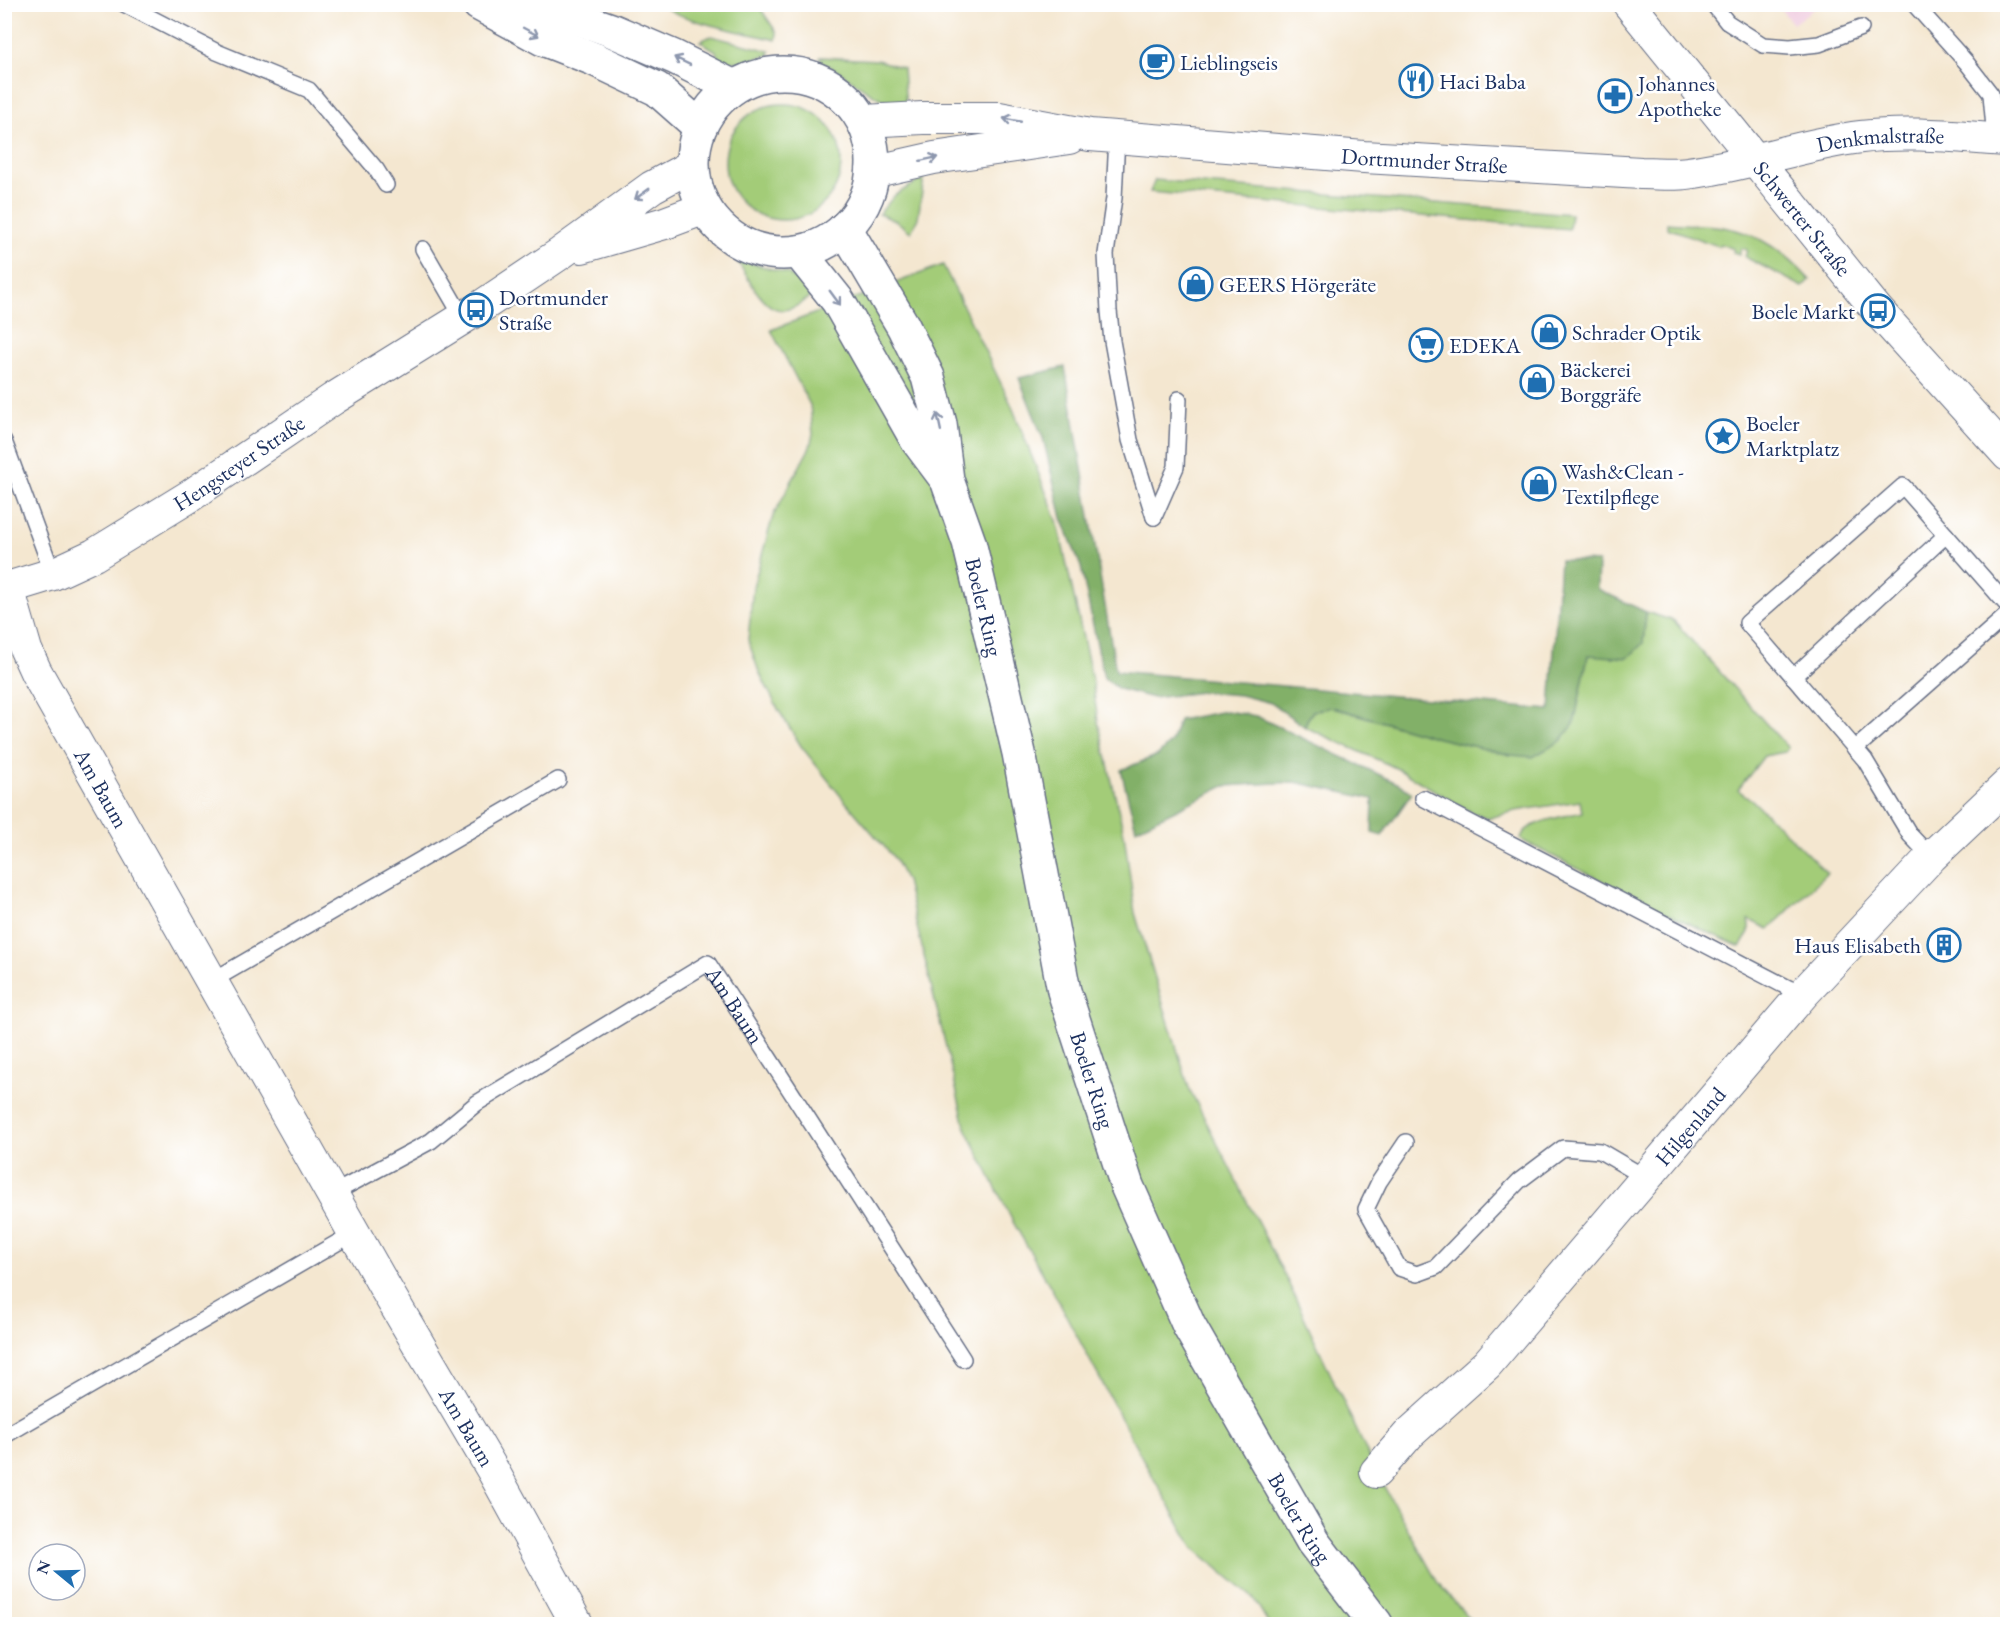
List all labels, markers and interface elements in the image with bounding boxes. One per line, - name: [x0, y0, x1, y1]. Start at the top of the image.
- one-way arrow: [521, 27, 539, 38]
- cafe icon: Lieblingseis: [1139, 44, 1175, 80]
- place label: Lieblingseis: [1180, 48, 1278, 77]
- one-way arrow: [673, 55, 691, 66]
- restaurant icon: Haci Baba: [1398, 63, 1434, 99]
- place label: Haci Baba: [1439, 67, 1526, 96]
- place label: Johannes Apotheke: [1636, 69, 1722, 123]
- pharmacy icon: Johannes Apotheke: [1597, 78, 1633, 114]
- one-way arrow: [1003, 114, 1022, 125]
- street label: Denkmalstraße: [1814, 120, 1945, 159]
- street label: Dortmunder Straße: [1340, 141, 1509, 180]
- one-way arrow: [919, 153, 939, 164]
- street label: Schwerter Straße: [1747, 155, 1859, 282]
- one-way arrow: [635, 188, 651, 200]
- shop icon: GEERS Hörgeräte: [1178, 266, 1214, 302]
- place label: GEERS Hörgeräte: [1219, 270, 1376, 299]
- place label: Dortmunder Straße: [499, 283, 609, 337]
- one-way arrow: [829, 289, 841, 305]
- bus stop icon: Dortmunder Straße: [458, 292, 494, 328]
- bus stop icon: Boele Markt: [1860, 293, 1896, 329]
- place label: Boele Markt: [1752, 297, 1855, 326]
- shop icon: Schrader Optik: [1531, 314, 1567, 350]
- place label: Schrader Optik: [1572, 318, 1702, 347]
- supermarket icon: EDEKA: [1408, 327, 1444, 363]
- place label: EDEKA: [1449, 331, 1521, 360]
- place label: Bäckerei Borggräfe: [1560, 355, 1642, 409]
- shop icon: Bäckerei Borggräfe: [1519, 364, 1555, 400]
- street label: Hengsteyer Straße: [168, 408, 310, 517]
- place label: Boeler Marktplatz: [1746, 409, 1840, 463]
- one-way arrow: [933, 413, 944, 433]
- place icon: Boeler Marktplatz: [1705, 418, 1741, 454]
- place label: Wash&Clean - Textilpflege: [1562, 457, 1684, 511]
- shop icon: Wash&Clean - Textilpflege: [1521, 466, 1557, 502]
- street label: Boeler Ring: [959, 555, 1010, 659]
- street label: Am Baum: [67, 742, 136, 833]
- building icon: Haus Elisabeth: [1926, 927, 1962, 963]
- place label: Haus Elisabeth: [1794, 931, 1921, 960]
- street label: Am Baum: [699, 960, 771, 1049]
- street label: Boeler Ring: [1064, 1028, 1122, 1133]
- street label: Hilgenland: [1648, 1080, 1733, 1172]
- street label: Am Baum: [432, 1381, 502, 1472]
- street label: Boeler Ring: [1262, 1467, 1339, 1569]
- north arrow: [27, 1542, 87, 1602]
- text: N: [31, 1558, 55, 1577]

